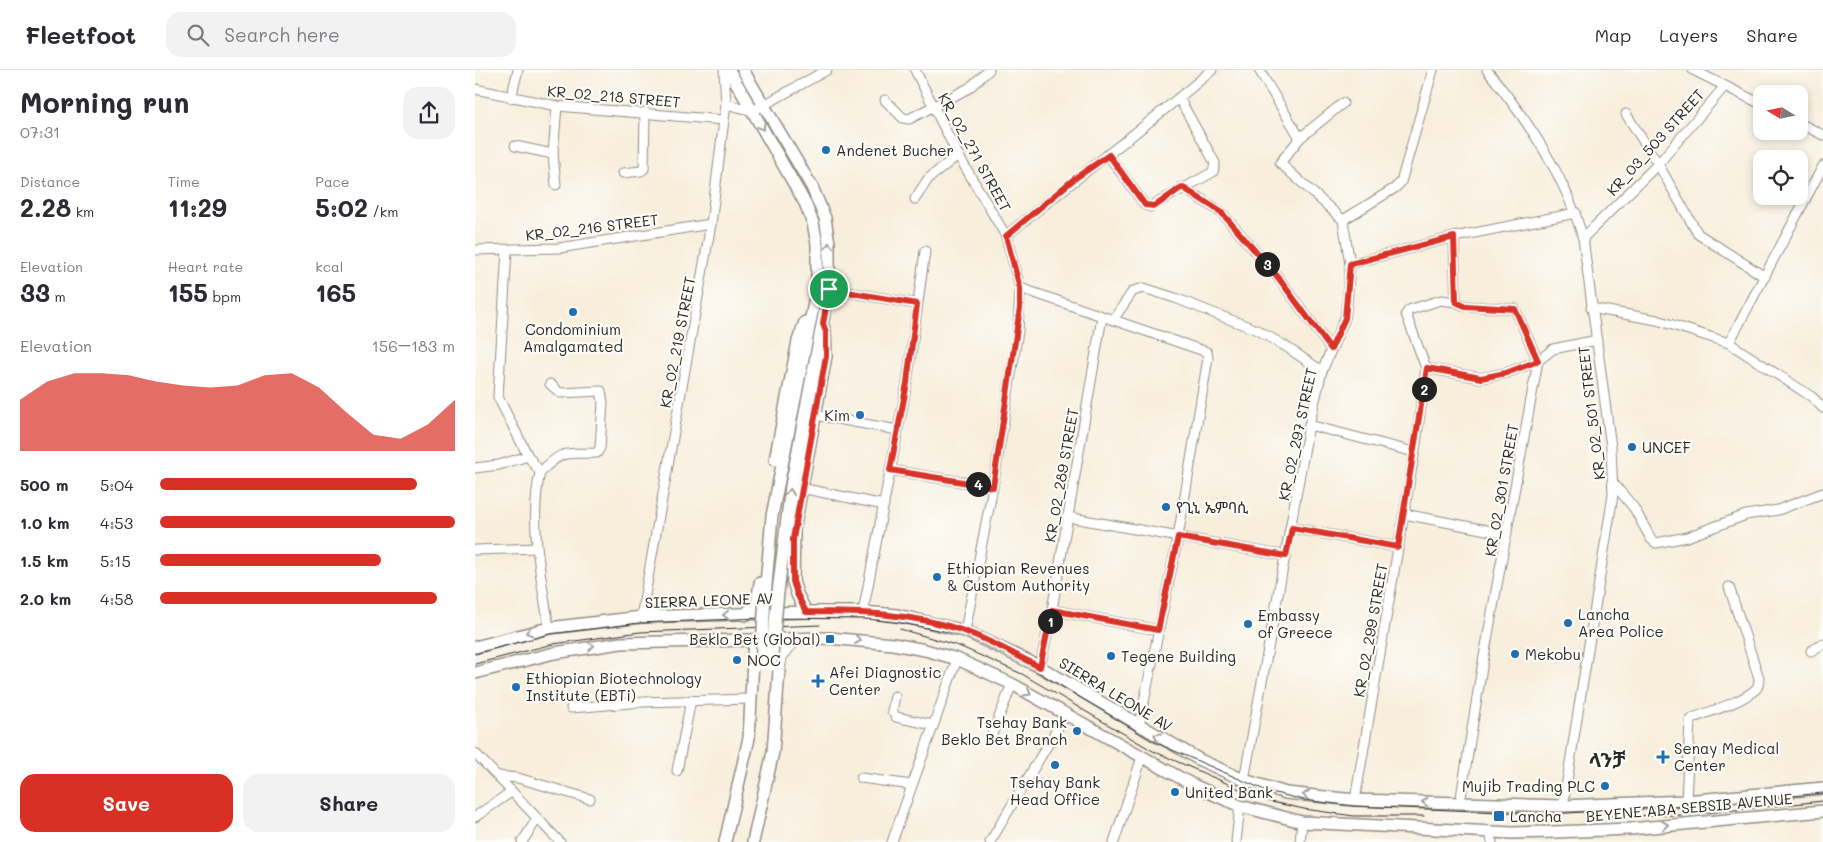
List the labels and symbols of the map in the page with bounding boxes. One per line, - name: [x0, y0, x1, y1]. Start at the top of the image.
- street label: KR_02_218 STREET: [546, 80, 682, 112]
- street label: KR_03_503 STREET: [1602, 84, 1708, 200]
- north arrow: [1753, 85, 1807, 140]
- street label: KR_02_271 STREET: [934, 89, 1016, 215]
- one-way arrow: [756, 122, 766, 131]
- place label: Andenet Bucher: [836, 140, 954, 160]
- marker: Andenet Bucher: [820, 144, 832, 156]
- street label: KR_02_216 STREET: [524, 209, 660, 245]
- one-way arrow: [824, 241, 835, 249]
- pin: 3: [1255, 252, 1279, 276]
- pin: [808, 268, 850, 310]
- street label: KR_02_219 STREET: [654, 274, 700, 410]
- marker: Condominium Amalgamated: [567, 306, 579, 318]
- place label: Condominium Amalgamated: [523, 319, 623, 356]
- street label: KR_02_501 STREET: [1573, 345, 1609, 481]
- street label: KR_02_297 STREET: [1273, 366, 1321, 502]
- pin: 2: [1411, 376, 1437, 402]
- place label: Kim: [824, 405, 850, 425]
- street label: KR_02_289 STREET: [1039, 406, 1083, 544]
- marker: Kim: [854, 409, 866, 421]
- street label: KR_02_301 STREET: [1479, 422, 1523, 558]
- place label: UNCEF: [1642, 437, 1691, 457]
- marker: UNCEF: [1626, 441, 1638, 453]
- pin: 4: [965, 472, 991, 496]
- one-way arrow: [784, 487, 795, 495]
- place label: የጊኒ ኤምባሲ: [1176, 497, 1248, 517]
- marker: የጊኒ ኤምባሲ: [1160, 501, 1172, 513]
- place label: Ethiopian Revenues & Custom Authority: [947, 558, 1090, 595]
- street label: KR_02_299 STREET: [1348, 561, 1392, 699]
- marker: Ethiopian Revenues & Custom Authority: [931, 571, 943, 583]
- street label: SIERRA LEONE AV: [644, 588, 774, 612]
- place label: Lancha Area Police: [1578, 604, 1664, 641]
- place label: Embassy of Greece: [1258, 605, 1333, 642]
- pin: 1: [1037, 608, 1063, 634]
- one-way arrow: [722, 610, 730, 621]
- marker: Lancha Area Police: [1562, 617, 1574, 629]
- marker: Embassy of Greece: [1242, 618, 1254, 630]
- one-way arrow: [525, 626, 534, 637]
- place label: Beklo Bet (Global): [689, 629, 820, 649]
- marker: Beklo Bet (Global): [824, 633, 836, 645]
- one-way arrow: [854, 634, 862, 645]
- one-way arrow: [586, 642, 595, 652]
- place label: Mekobu: [1525, 644, 1581, 664]
- place label: Tegene Building: [1121, 646, 1236, 666]
- marker: Mekobu: [1509, 648, 1521, 660]
- place label: NOC: [747, 650, 781, 670]
- marker: Tegene Building: [1105, 650, 1117, 662]
- street label: SIERRA LEONE AV: [1056, 652, 1176, 736]
- marker: NOC: [731, 654, 743, 666]
- place label: Afei Diagnostic Center: [829, 662, 942, 699]
- place label: Ethiopian Biotechnology Institute (EBTi): [526, 668, 702, 705]
- marker: Afei Diagnostic Center: [811, 674, 825, 688]
- marker: Ethiopian Biotechnology Institute (EBTi): [510, 681, 522, 693]
- one-way arrow: [1023, 686, 1032, 696]
- place label: Tsehay Bank Beklo Bet Branch: [941, 712, 1067, 749]
- marker: Tsehay Bank Beklo Bet Branch: [1071, 725, 1083, 737]
- one-way arrow: [1153, 732, 1162, 742]
- place label: Senay Medical Center: [1674, 738, 1779, 775]
- district label: ላንቻ: [1589, 746, 1625, 772]
- marker: Senay Medical Center: [1656, 750, 1670, 764]
- marker: Tsehay Bank Head Office: [1049, 759, 1061, 771]
- place label: Tsehay Bank Head Office: [1010, 772, 1100, 809]
- place label: Mujib Trading PLC: [1462, 776, 1595, 796]
- marker: Mujib Trading PLC: [1599, 780, 1611, 792]
- place label: United Bank: [1185, 782, 1273, 802]
- marker: United Bank: [1169, 786, 1181, 798]
- street label: BEYENE ABA SEBSIB AVENUE: [1585, 788, 1793, 826]
- one-way arrow: [1302, 790, 1310, 801]
- one-way arrow: [1421, 797, 1428, 807]
- place label: Lancha: [1510, 806, 1562, 826]
- marker: Lancha: [1492, 809, 1506, 823]
- one-way arrow: [1661, 820, 1669, 831]

